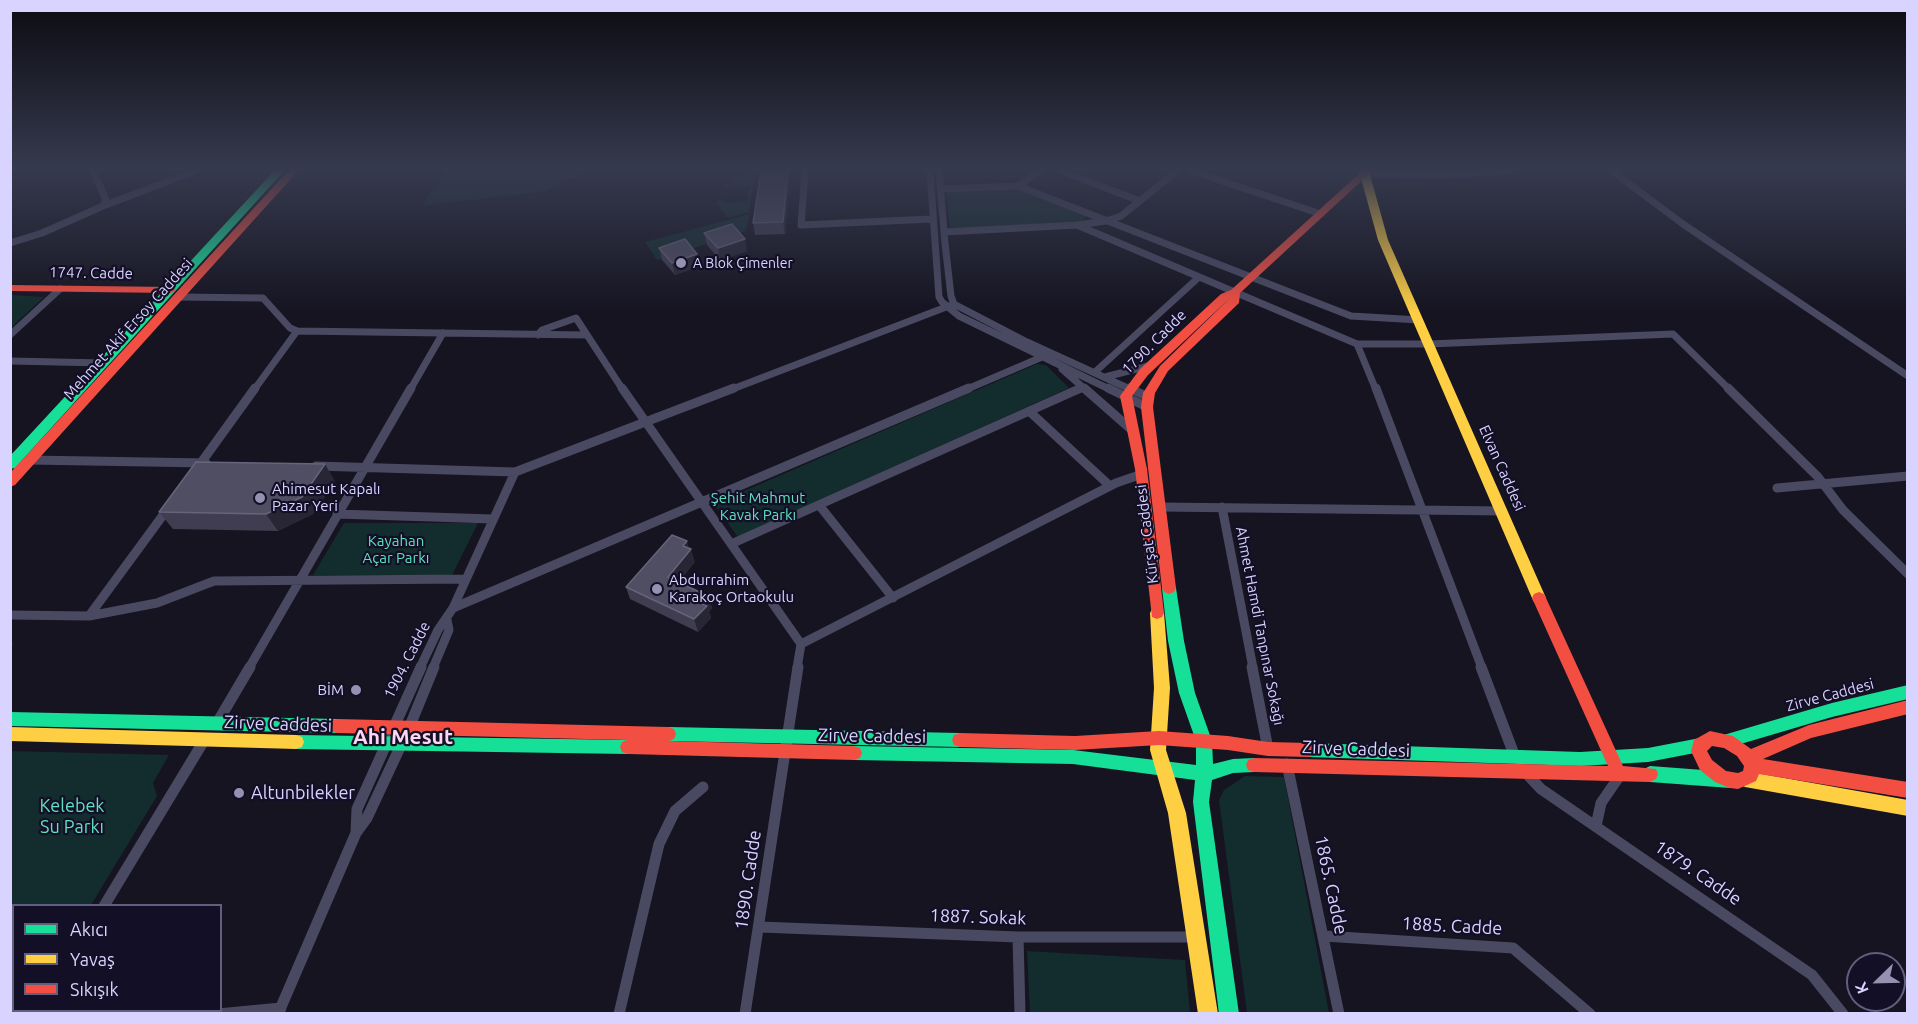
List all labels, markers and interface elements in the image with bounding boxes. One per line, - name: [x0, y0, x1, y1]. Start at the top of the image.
- street label: Mehmet Akif Ersoy Caddesi: [60, 255, 196, 403]
- place label: A Blok Çimenler: [693, 255, 793, 271]
- marker: A Blok Çimenler: [674, 256, 688, 270]
- street label: 1747. Cadde: [49, 263, 133, 283]
- street label: 1790. Cadde: [1118, 306, 1190, 378]
- street label: Elvan Caddesi: [1475, 422, 1529, 514]
- place label: Ahimesut Kapalı Pazar Yeri: [272, 480, 380, 515]
- street label: Kürşat Caddesi: [1132, 483, 1162, 585]
- park label: Şehit Mahmut Kavak Parkı: [711, 489, 805, 524]
- marker: Ahimesut Kapalı Pazar Yeri: [253, 491, 267, 505]
- street label: Ahmet Hamdi Tanpınar Sokağı: [1232, 525, 1288, 727]
- park label: Kayahan Açar Parkı: [363, 532, 429, 567]
- place label: Abdurrahim Karakoç Ortaokulu: [669, 571, 794, 606]
- marker: Abdurrahim Karakoç Ortaokulu: [650, 582, 664, 596]
- street label: 1904. Cadde: [380, 619, 434, 701]
- street label: Zirve Caddesi: [1784, 675, 1876, 715]
- place label: BİM: [318, 681, 344, 699]
- marker: BİM: [349, 683, 363, 697]
- street label: Zirve Caddesi: [224, 711, 332, 737]
- district label: Ahi Mesut: [353, 724, 453, 750]
- street label: Zirve Caddesi: [818, 724, 926, 748]
- street label: Zirve Caddesi: [1302, 736, 1410, 762]
- place label: Altunbilekler: [251, 782, 355, 804]
- marker: Altunbilekler: [232, 786, 246, 800]
- park label: Kelebek Su Parkı: [40, 795, 104, 838]
- street label: 1890. Cadde: [730, 829, 766, 931]
- street label: 1865. Cadde: [1310, 834, 1352, 936]
- street label: 1879. Cadde: [1650, 836, 1746, 910]
- legend: [12, 904, 222, 1012]
- street label: 1887. Sokak: [929, 905, 1027, 929]
- street label: 1885. Cadde: [1401, 913, 1503, 939]
- text: Akıcı: [70, 919, 108, 939]
- text: Yavaş: [70, 949, 115, 969]
- north arrow: [1846, 952, 1906, 1012]
- text: Sıkışık: [70, 979, 119, 999]
- text: K: [1851, 980, 1872, 997]

